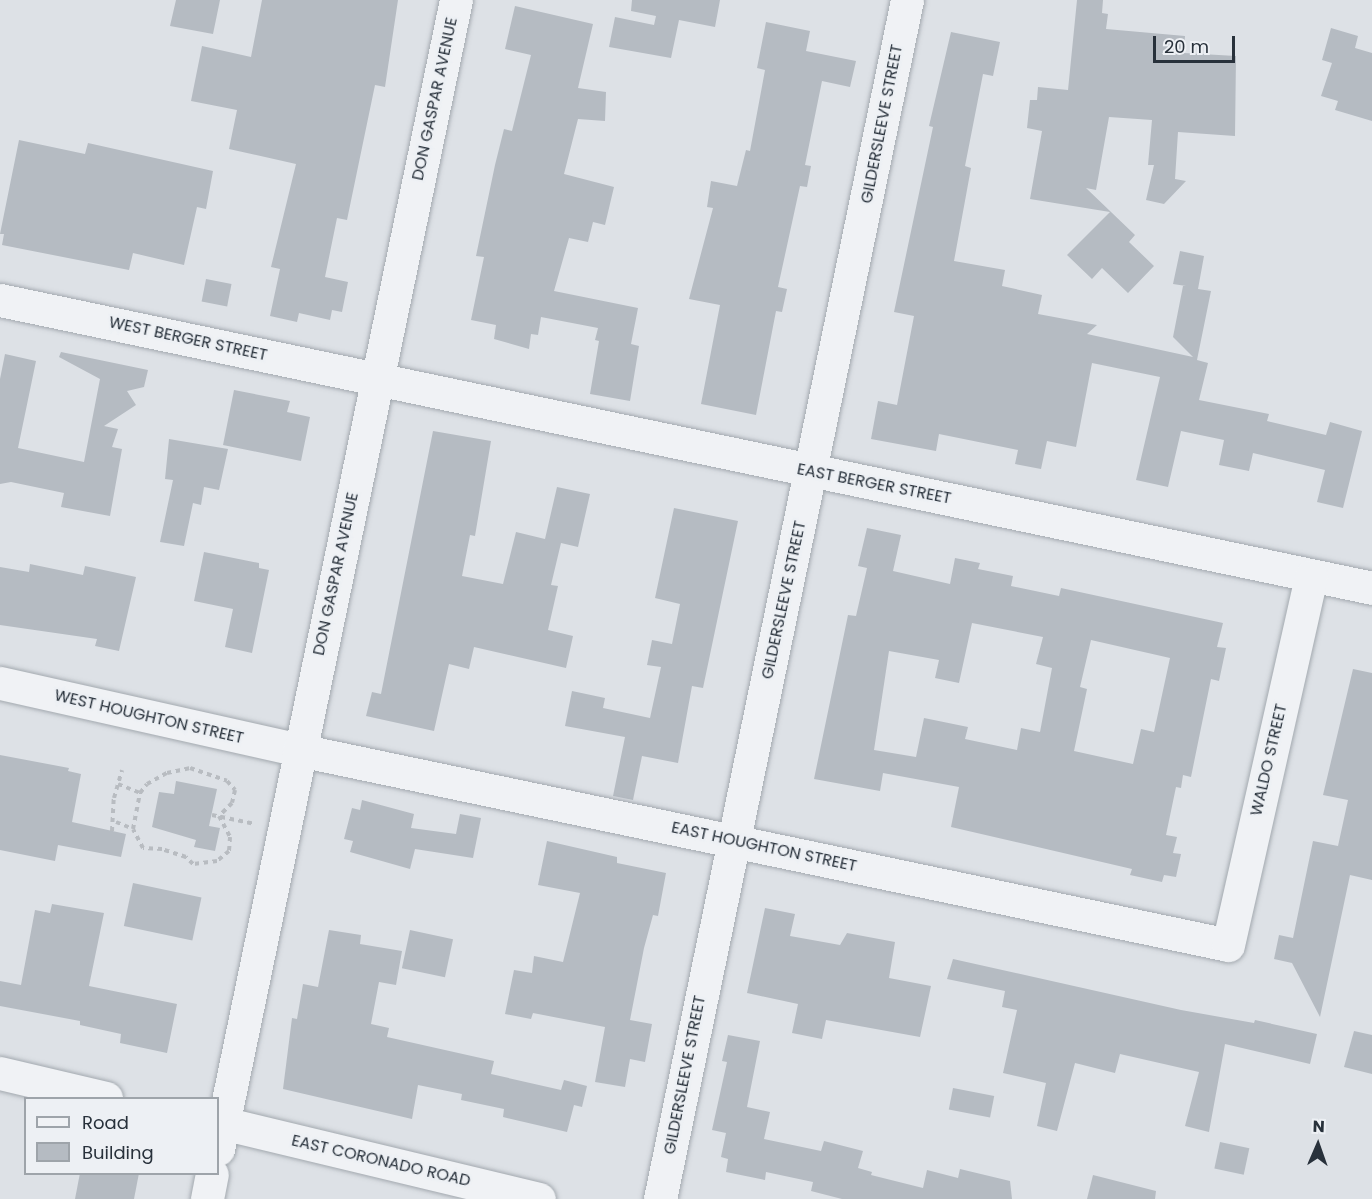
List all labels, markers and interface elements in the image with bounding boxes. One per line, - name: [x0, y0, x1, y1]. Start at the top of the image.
- street label: DON GASPAR AVENUE: [408, 16, 462, 182]
- scale bar: [1156, 24, 1238, 62]
- text: 20 m: [1164, 34, 1209, 59]
- street label: GILDERSLEEVE STREET: [857, 43, 907, 205]
- street label: WEST BERGER STREET: [107, 313, 269, 365]
- street label: EAST BERGER STREET: [795, 460, 953, 508]
- street label: DON GASPAR AVENUE: [309, 491, 363, 657]
- street label: GILDERSLEEVE STREET: [758, 519, 810, 681]
- street label: WEST HOUGHTON STREET: [52, 686, 246, 748]
- street label: WALDO STREET: [1247, 702, 1291, 818]
- street label: EAST HOUGHTON STREET: [670, 818, 858, 876]
- street label: GILDERSLEEVE STREET: [660, 994, 710, 1156]
- legend: [24, 1097, 219, 1175]
- text: Road: [82, 1110, 129, 1135]
- north arrow: [1288, 1115, 1348, 1175]
- text: N: [1312, 1115, 1325, 1138]
- street label: EAST CORONADO ROAD: [290, 1131, 472, 1191]
- text: Building: [82, 1140, 154, 1165]

